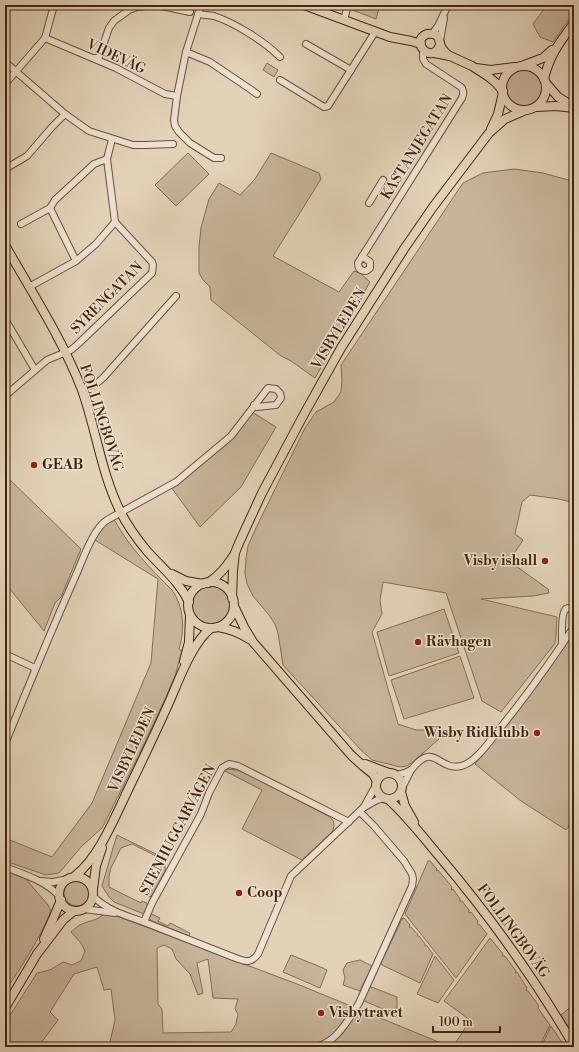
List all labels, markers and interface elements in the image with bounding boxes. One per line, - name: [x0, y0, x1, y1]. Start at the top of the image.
- street label: VIDEVÄG: [83, 34, 149, 79]
- street label: KASTANJEGATAN: [377, 90, 457, 203]
- street label: SYRENGATAN: [67, 258, 147, 338]
- street label: VISBYLEDEN: [307, 285, 371, 374]
- street label: FOLLINGBOVÄG: [75, 362, 128, 475]
- place label: GEAB: [42, 456, 83, 474]
- marker: GEAB: [29, 460, 39, 470]
- place label: Visby ishall: [463, 552, 537, 570]
- marker: Visby ishall: [540, 556, 550, 566]
- place label: Rävhagen: [426, 633, 492, 651]
- marker: Rävhagen: [413, 637, 423, 647]
- street label: VISBYLEDEN: [104, 704, 160, 796]
- place label: Wisby Ridklubb: [423, 724, 529, 742]
- marker: Wisby Ridklubb: [532, 728, 542, 738]
- street label: STENHUGGARVÄGEN: [135, 760, 220, 899]
- street label: FOLLINGBOVÄG: [473, 880, 554, 982]
- place label: Coop: [247, 884, 282, 902]
- marker: Coop: [234, 888, 244, 898]
- place label: Visbytravet: [328, 1004, 404, 1022]
- marker: Visbytravet: [316, 1008, 326, 1018]
- scale bar: [433, 1008, 500, 1034]
- text: 100 m: [439, 1015, 473, 1030]

